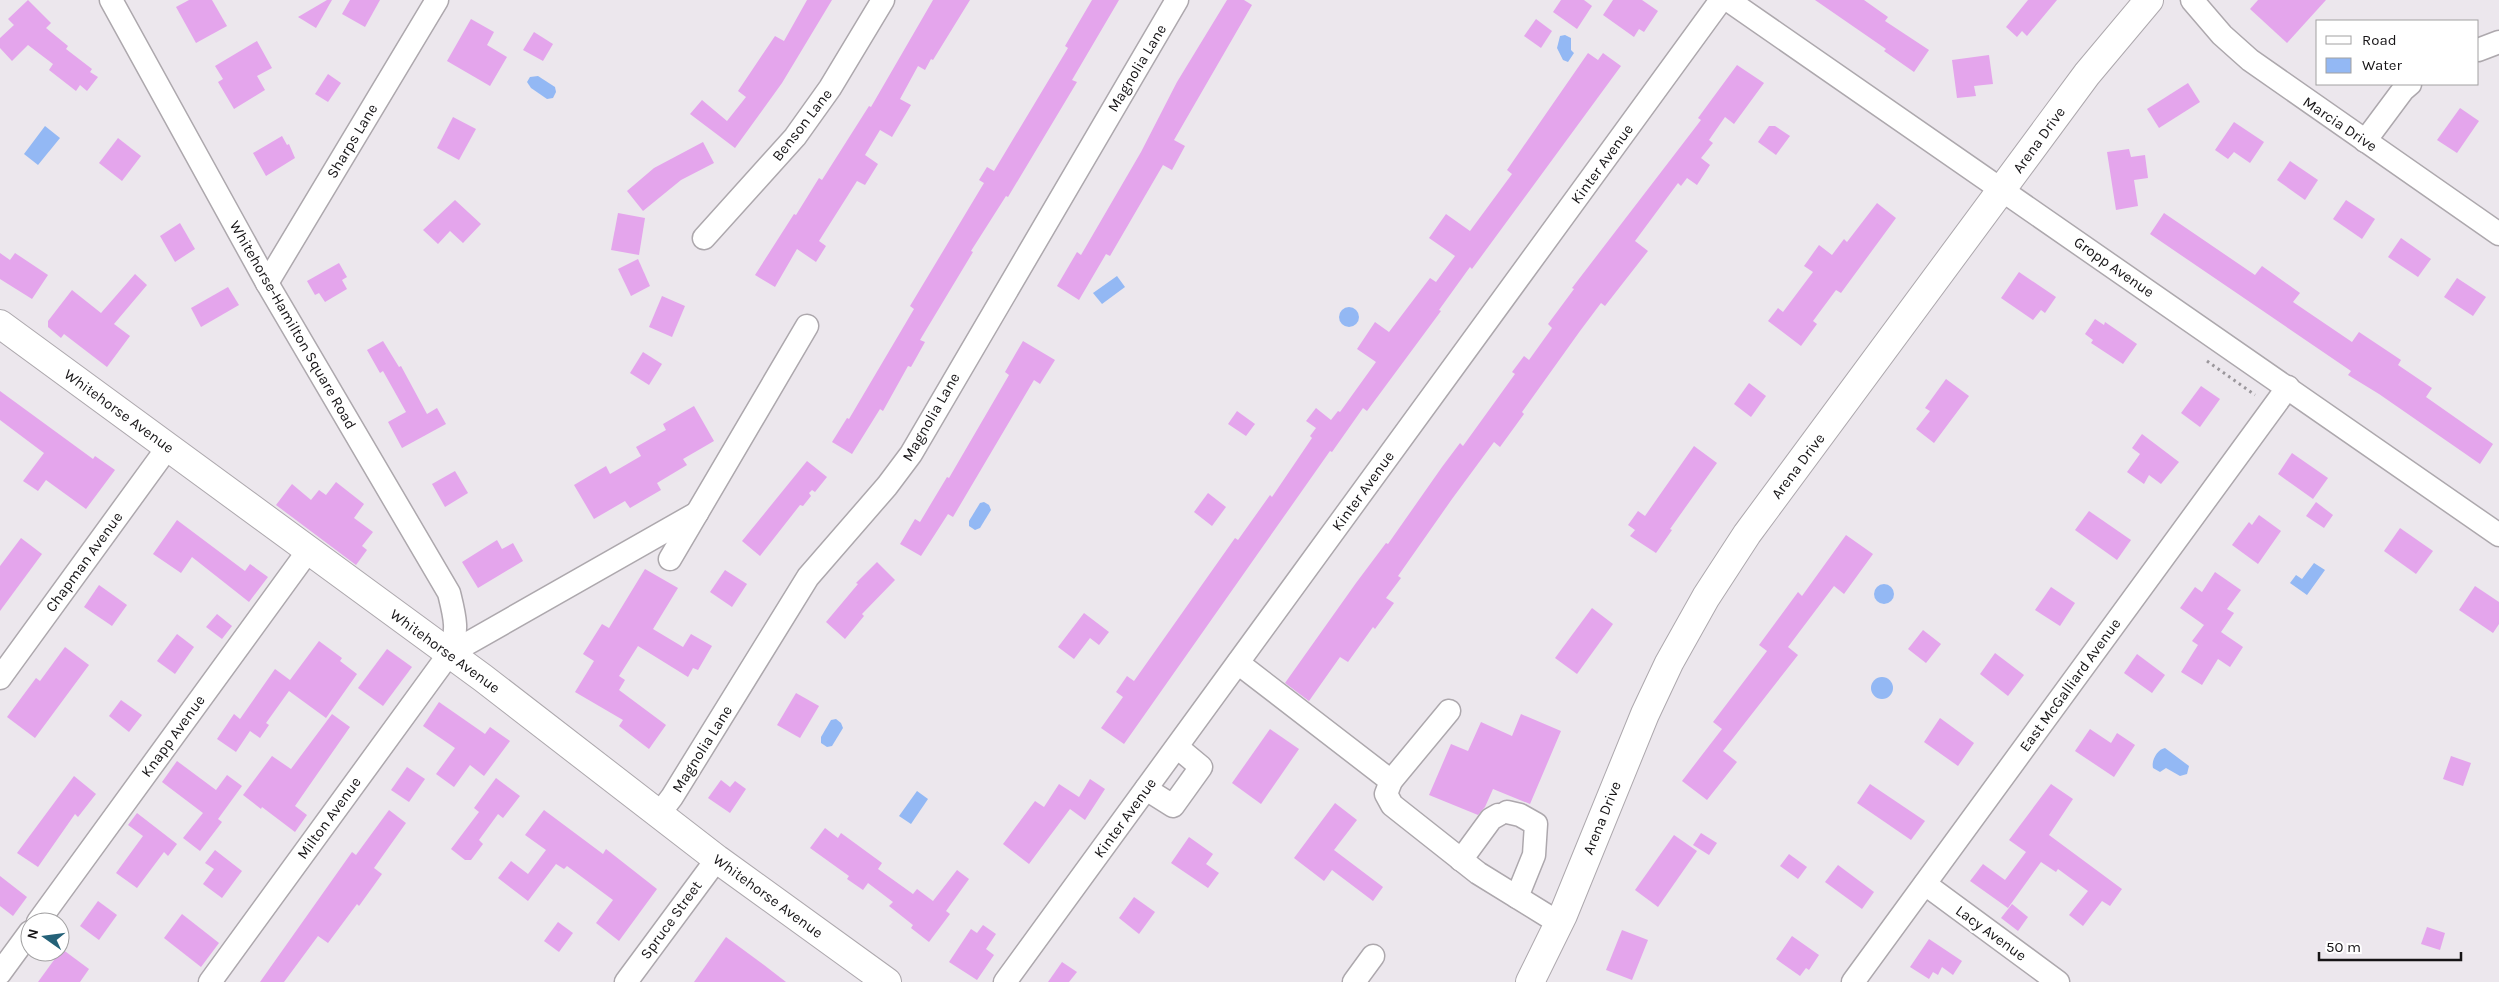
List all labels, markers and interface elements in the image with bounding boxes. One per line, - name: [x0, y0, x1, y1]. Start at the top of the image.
- legend: [2316, 20, 2479, 85]
- street label: Magnolia Lane: [1104, 21, 1170, 115]
- text: Road: [2362, 31, 2397, 49]
- text: Water: [2362, 56, 2403, 74]
- street label: Benson Lane: [768, 85, 836, 165]
- street label: Marcia Drive: [2300, 93, 2380, 155]
- street label: Sharps Lane: [323, 100, 381, 182]
- street label: Arena Drive: [2009, 103, 2069, 177]
- street label: Kinter Avenue: [1567, 121, 1637, 207]
- street label: Whitehorse-Hamilton Square Road: [226, 218, 360, 432]
- street label: Gropp Avenue: [2070, 233, 2158, 301]
- street label: Whitehorse Avenue: [61, 365, 177, 457]
- street label: Magnolia Lane: [898, 370, 964, 464]
- street label: Arena Drive: [1767, 430, 1829, 502]
- street label: Kinter Avenue: [1328, 448, 1398, 534]
- street label: Chapman Avenue: [42, 508, 126, 616]
- street label: Whitehorse Avenue: [387, 605, 503, 697]
- street label: East McGalliard Avenue: [2016, 615, 2124, 755]
- street label: Knapp Avenue: [137, 692, 209, 780]
- street label: Magnolia Lane: [668, 702, 736, 796]
- street label: Milton Avenue: [293, 773, 365, 863]
- street label: Kinter Avenue: [1090, 775, 1160, 861]
- street label: Arena Drive: [1579, 779, 1625, 857]
- street label: Whitehorse Avenue: [710, 850, 826, 942]
- street label: Spruce Street: [637, 877, 706, 963]
- street label: Lacy Avenue: [1952, 901, 2030, 965]
- north arrow: [20, 912, 70, 962]
- text: N: [23, 927, 42, 941]
- scale bar: [2319, 930, 2462, 962]
- text: 50 m: [2326, 938, 2361, 956]

